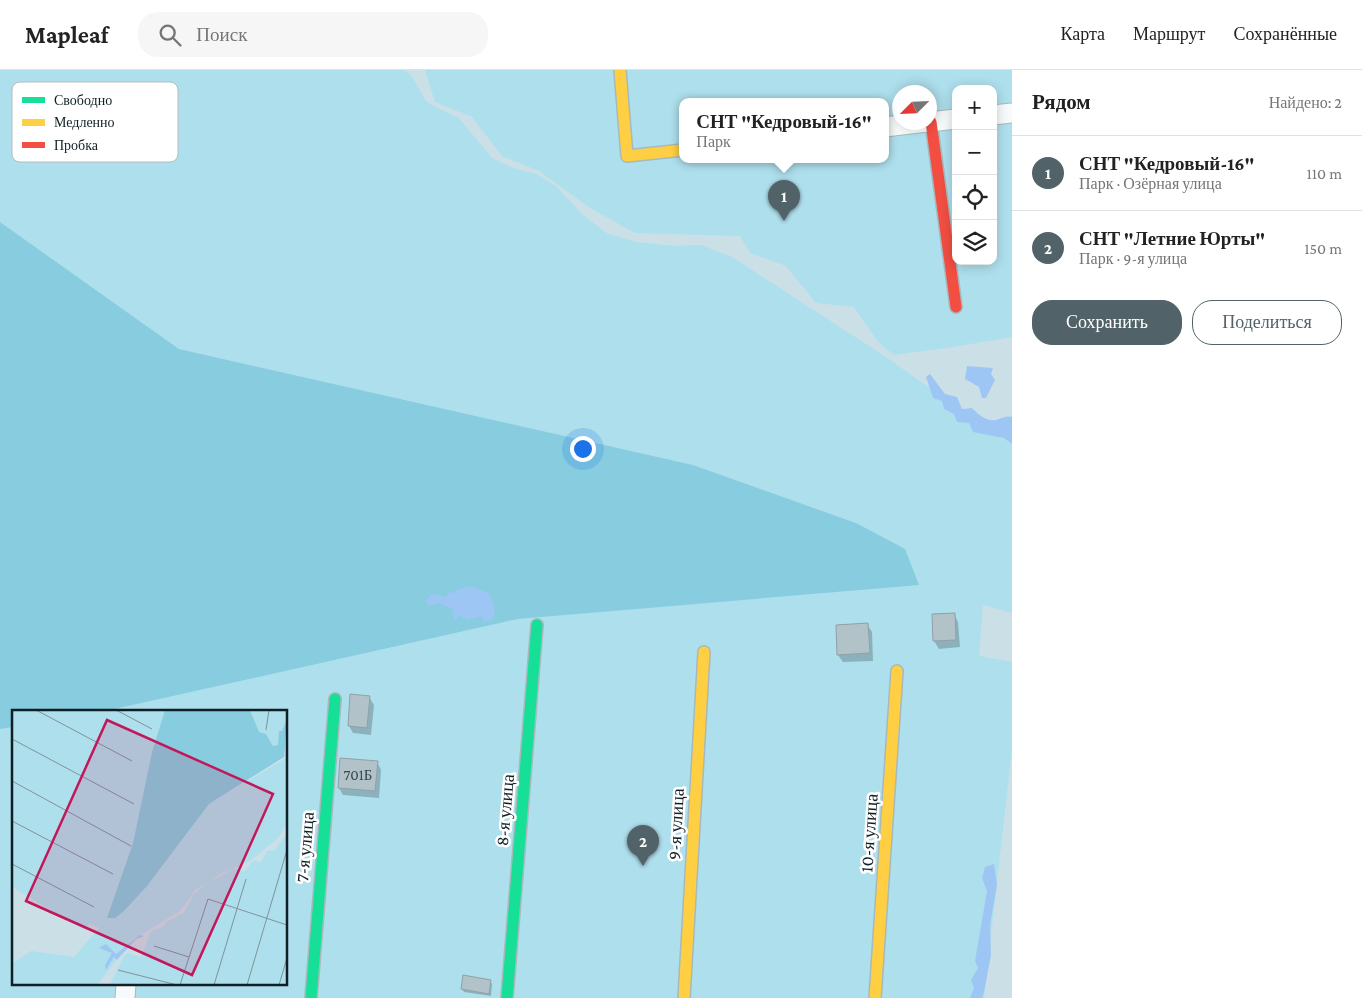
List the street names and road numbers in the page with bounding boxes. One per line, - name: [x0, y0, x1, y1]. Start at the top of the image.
- street label: 8-я улица: [492, 773, 518, 847]
- street label: 9-я улица: [664, 788, 688, 860]
- street label: 10-я улица: [856, 793, 882, 873]
- street label: 7-я улица: [292, 811, 318, 883]

